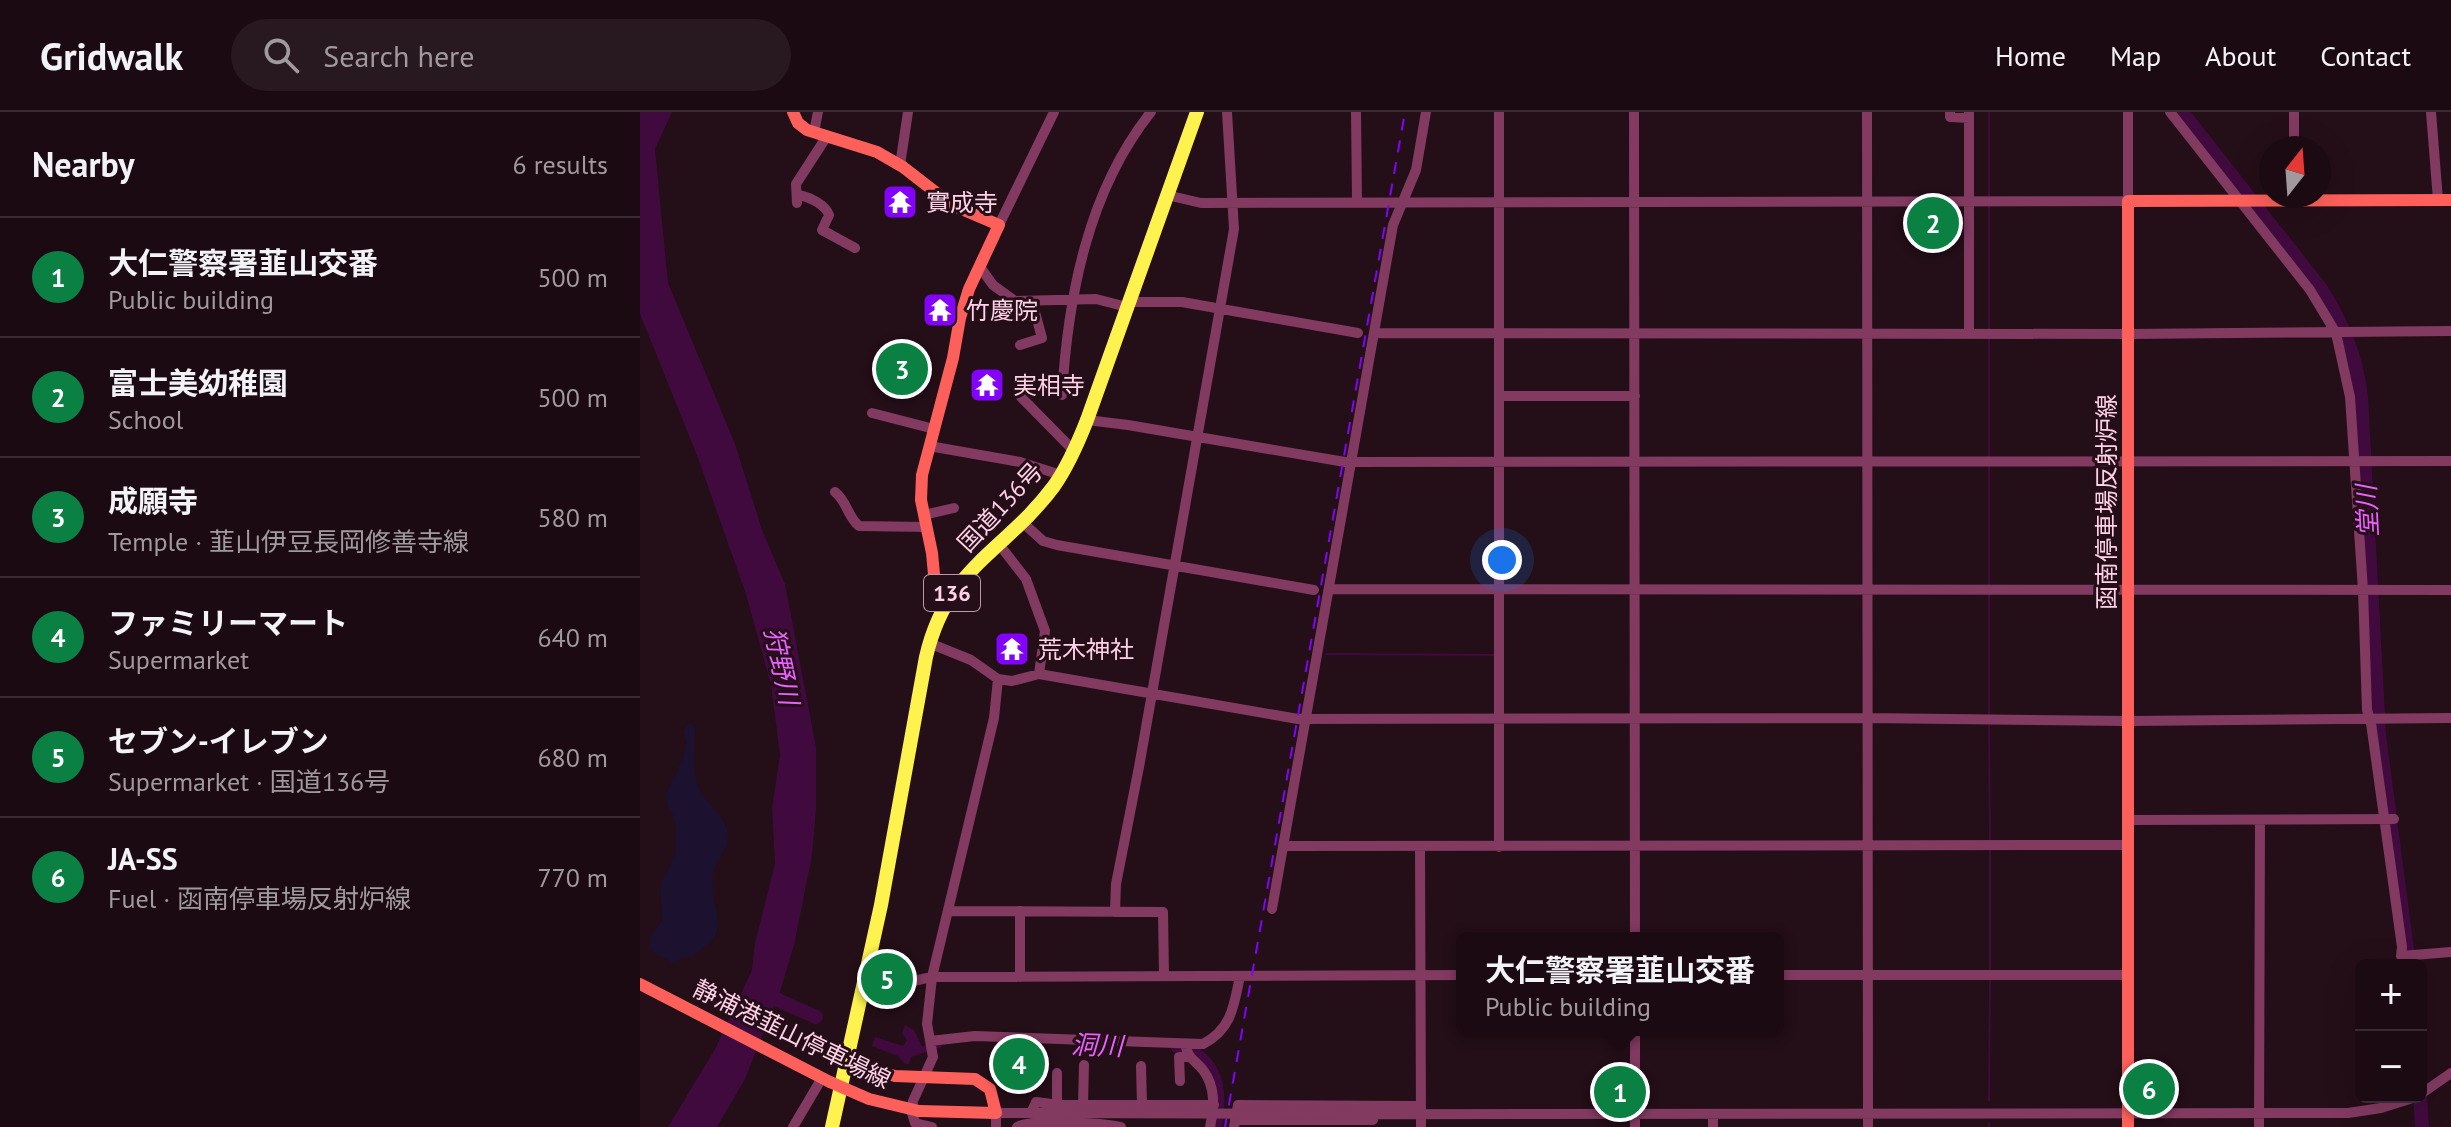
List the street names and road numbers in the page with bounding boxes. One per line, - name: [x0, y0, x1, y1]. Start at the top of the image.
- street label: 函南停車場反射炉線: [2091, 394, 2122, 610]
- street label: 国道136号: [951, 456, 1049, 558]
- road number: 136: [924, 575, 980, 611]
- street label: 静浦港韮山停車場線: [688, 973, 896, 1095]

